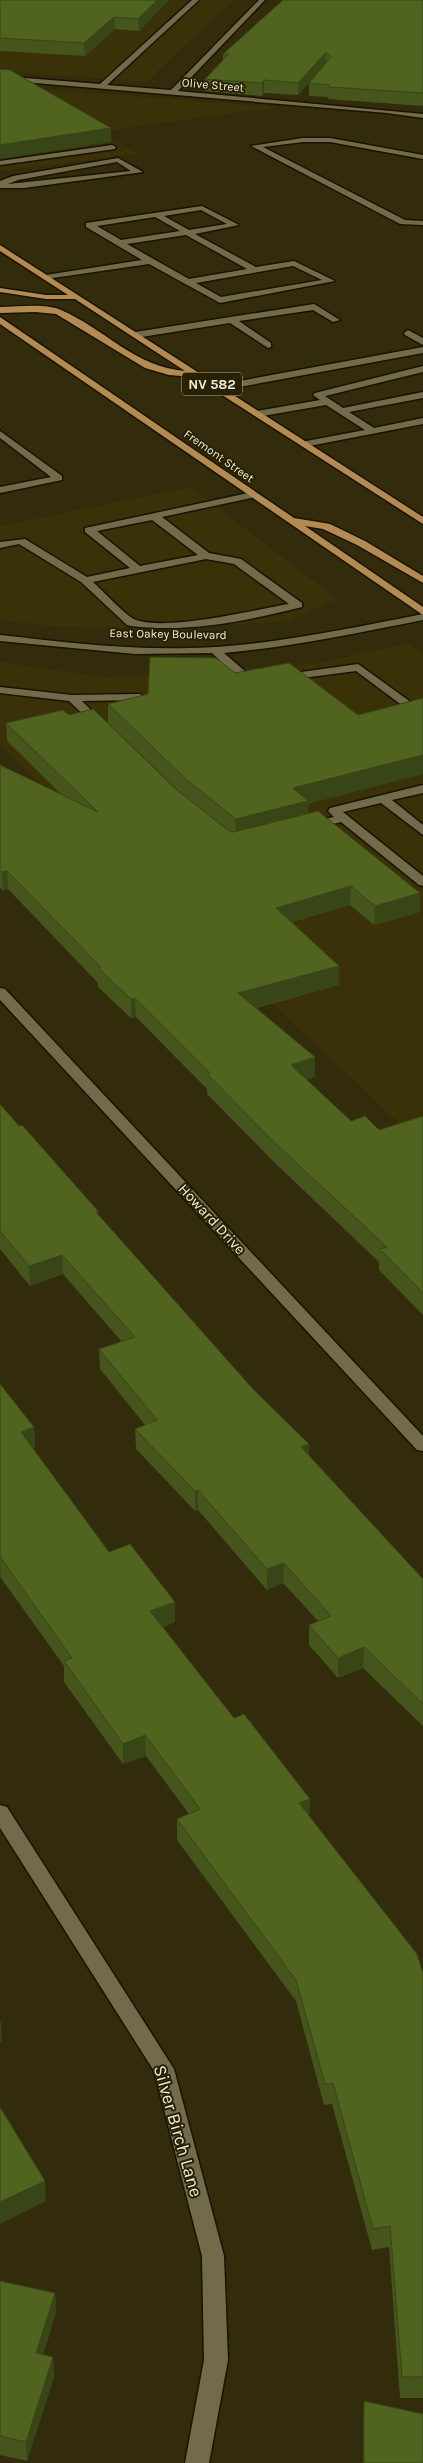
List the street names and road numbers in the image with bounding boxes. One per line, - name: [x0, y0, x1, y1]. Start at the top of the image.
- street label: Olive Street: [181, 75, 245, 95]
- road number: NV 582: [182, 372, 242, 396]
- street label: Fremont Street: [181, 427, 257, 486]
- street label: East Oakey Boulevard: [109, 626, 227, 642]
- street label: Howard Drive: [175, 1180, 249, 1258]
- street label: Silver Birch Lane: [149, 2062, 207, 2200]

